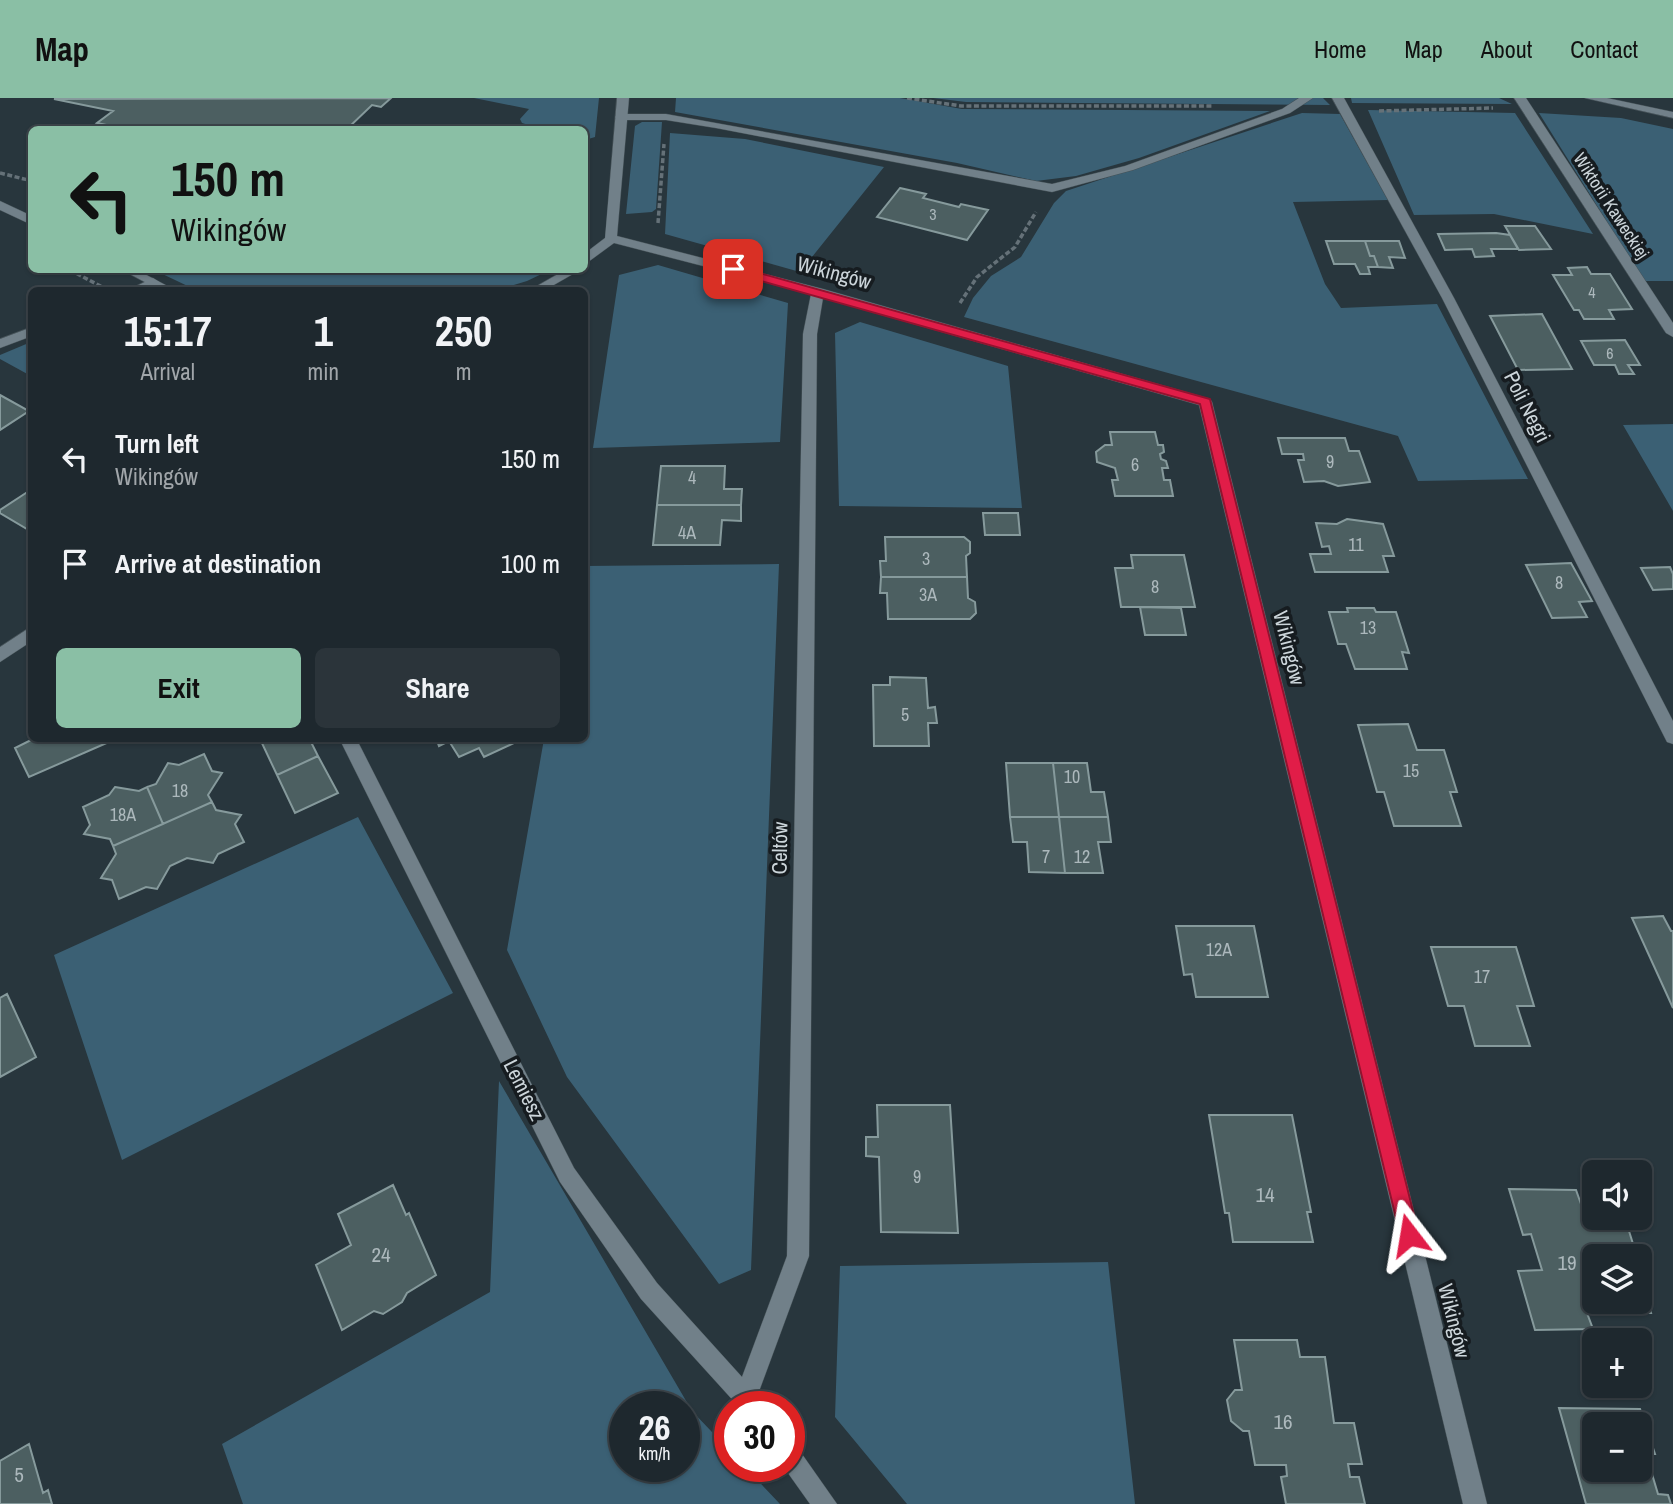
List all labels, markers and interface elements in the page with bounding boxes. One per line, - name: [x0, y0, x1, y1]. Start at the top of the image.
- text: Map: [35, 27, 89, 71]
- text: Home: [1314, 33, 1366, 65]
- text: Map: [1404, 33, 1443, 65]
- text: About: [1481, 33, 1532, 65]
- text: Contact: [1570, 33, 1638, 65]
- text: 150 m: [171, 145, 285, 211]
- street label: Wiktorii Kaweckiej: [1568, 148, 1655, 264]
- icon: left: [56, 154, 147, 245]
- house number: 3: [929, 203, 937, 225]
- text: Wikingów: [171, 208, 286, 251]
- pin: [703, 239, 763, 299]
- street label: Wikingów: [794, 249, 875, 296]
- icon: arrive: [714, 250, 752, 288]
- house number: 4: [1588, 281, 1596, 303]
- text: 15:17: [124, 303, 212, 359]
- text: 1: [314, 303, 333, 359]
- text: 250: [435, 303, 492, 359]
- house number: 6: [1606, 342, 1614, 364]
- text: Arrival: [141, 356, 195, 387]
- text: min: [308, 356, 339, 387]
- text: m: [456, 356, 471, 387]
- street label: Poli Negri: [1497, 366, 1558, 447]
- text: Turn left: [115, 426, 199, 461]
- icon: left: [56, 440, 94, 478]
- text: 150 m: [501, 441, 560, 476]
- house number: 9: [1326, 449, 1334, 474]
- house number: 6: [1131, 452, 1139, 477]
- text: Wikingów: [115, 461, 198, 492]
- house number: 4: [688, 465, 696, 490]
- house number: 4A: [678, 520, 696, 545]
- house number: 11: [1348, 532, 1364, 557]
- icon: arrive: [56, 545, 94, 583]
- text: Arrive at destination: [115, 546, 321, 581]
- text: 100 m: [501, 546, 560, 581]
- house number: 3: [922, 546, 930, 571]
- house number: 8: [1555, 570, 1563, 595]
- house number: 8: [1151, 574, 1159, 599]
- house number: 3A: [919, 582, 937, 607]
- street label: Wikingów: [1266, 608, 1313, 689]
- house number: 13: [1360, 615, 1376, 640]
- button: Exit: [56, 648, 301, 728]
- button: Share: [315, 648, 560, 728]
- house number: 5: [901, 702, 909, 727]
- house number: 15: [1403, 758, 1419, 783]
- house number: 10: [1064, 764, 1080, 789]
- house number: 18: [172, 778, 188, 803]
- house number: 18A: [110, 802, 136, 827]
- street label: Celtów: [765, 821, 794, 875]
- house number: 7: [1042, 844, 1050, 869]
- house number: 12: [1074, 844, 1090, 869]
- house number: 12A: [1206, 937, 1232, 962]
- house number: 17: [1474, 964, 1490, 989]
- street label: Lemiesz: [497, 1054, 552, 1126]
- map controls: [1582, 1160, 1652, 1482]
- button: sound: [1582, 1160, 1652, 1230]
- house number: 9: [913, 1164, 921, 1189]
- house number: 14: [1255, 1180, 1275, 1209]
- position arrow: [1372, 1198, 1446, 1272]
- house number: 24: [371, 1240, 391, 1269]
- button: layers: [1582, 1244, 1652, 1314]
- house number: 19: [1557, 1248, 1577, 1277]
- street label: Wikingów: [1431, 1281, 1478, 1362]
- button: +: [1582, 1328, 1652, 1398]
- speed limit sign: 30: [714, 1391, 805, 1482]
- text: 26: [639, 1404, 670, 1451]
- house number: 16: [1273, 1407, 1293, 1436]
- button: −: [1582, 1412, 1652, 1482]
- text: km/h: [639, 1441, 671, 1466]
- house number: 5: [14, 1460, 24, 1489]

